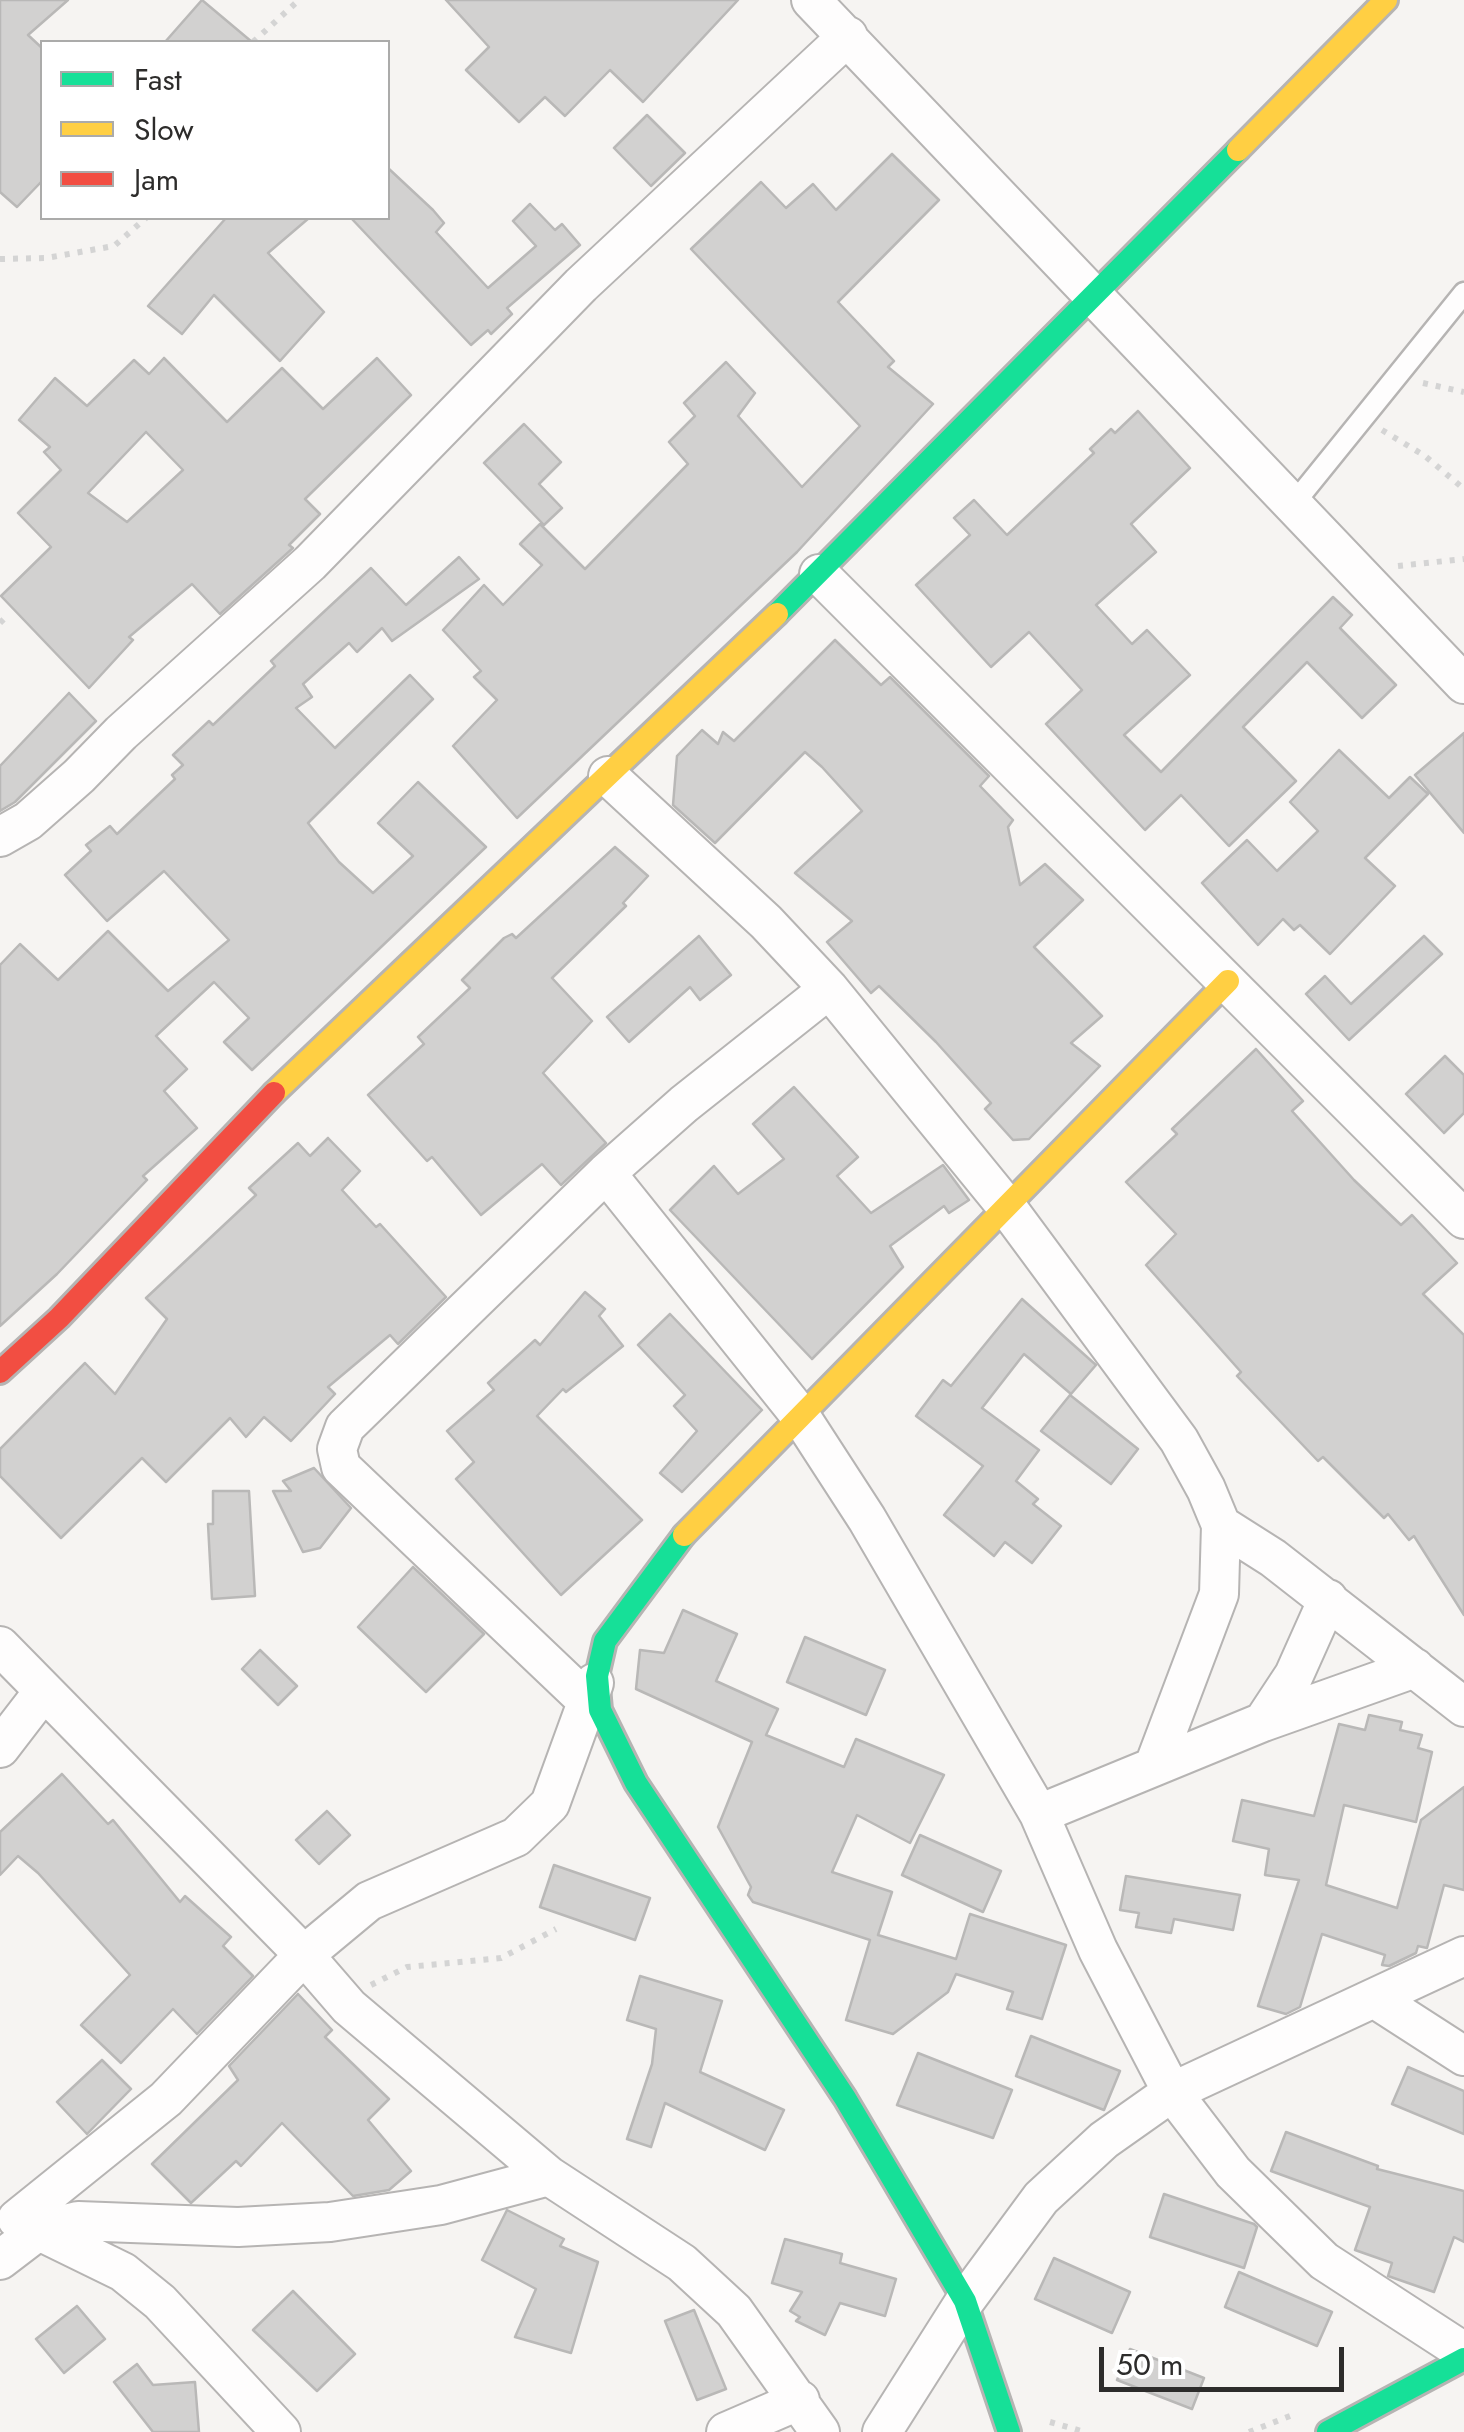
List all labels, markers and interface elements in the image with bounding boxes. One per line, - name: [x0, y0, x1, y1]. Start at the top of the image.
- legend: [40, 40, 390, 220]
- text: Fast: [134, 58, 182, 101]
- text: Slow: [134, 108, 194, 151]
- text: Jam: [134, 158, 179, 201]
- scale bar: [1104, 2327, 1349, 2389]
- text: 50 m: [1116, 2343, 1183, 2386]

